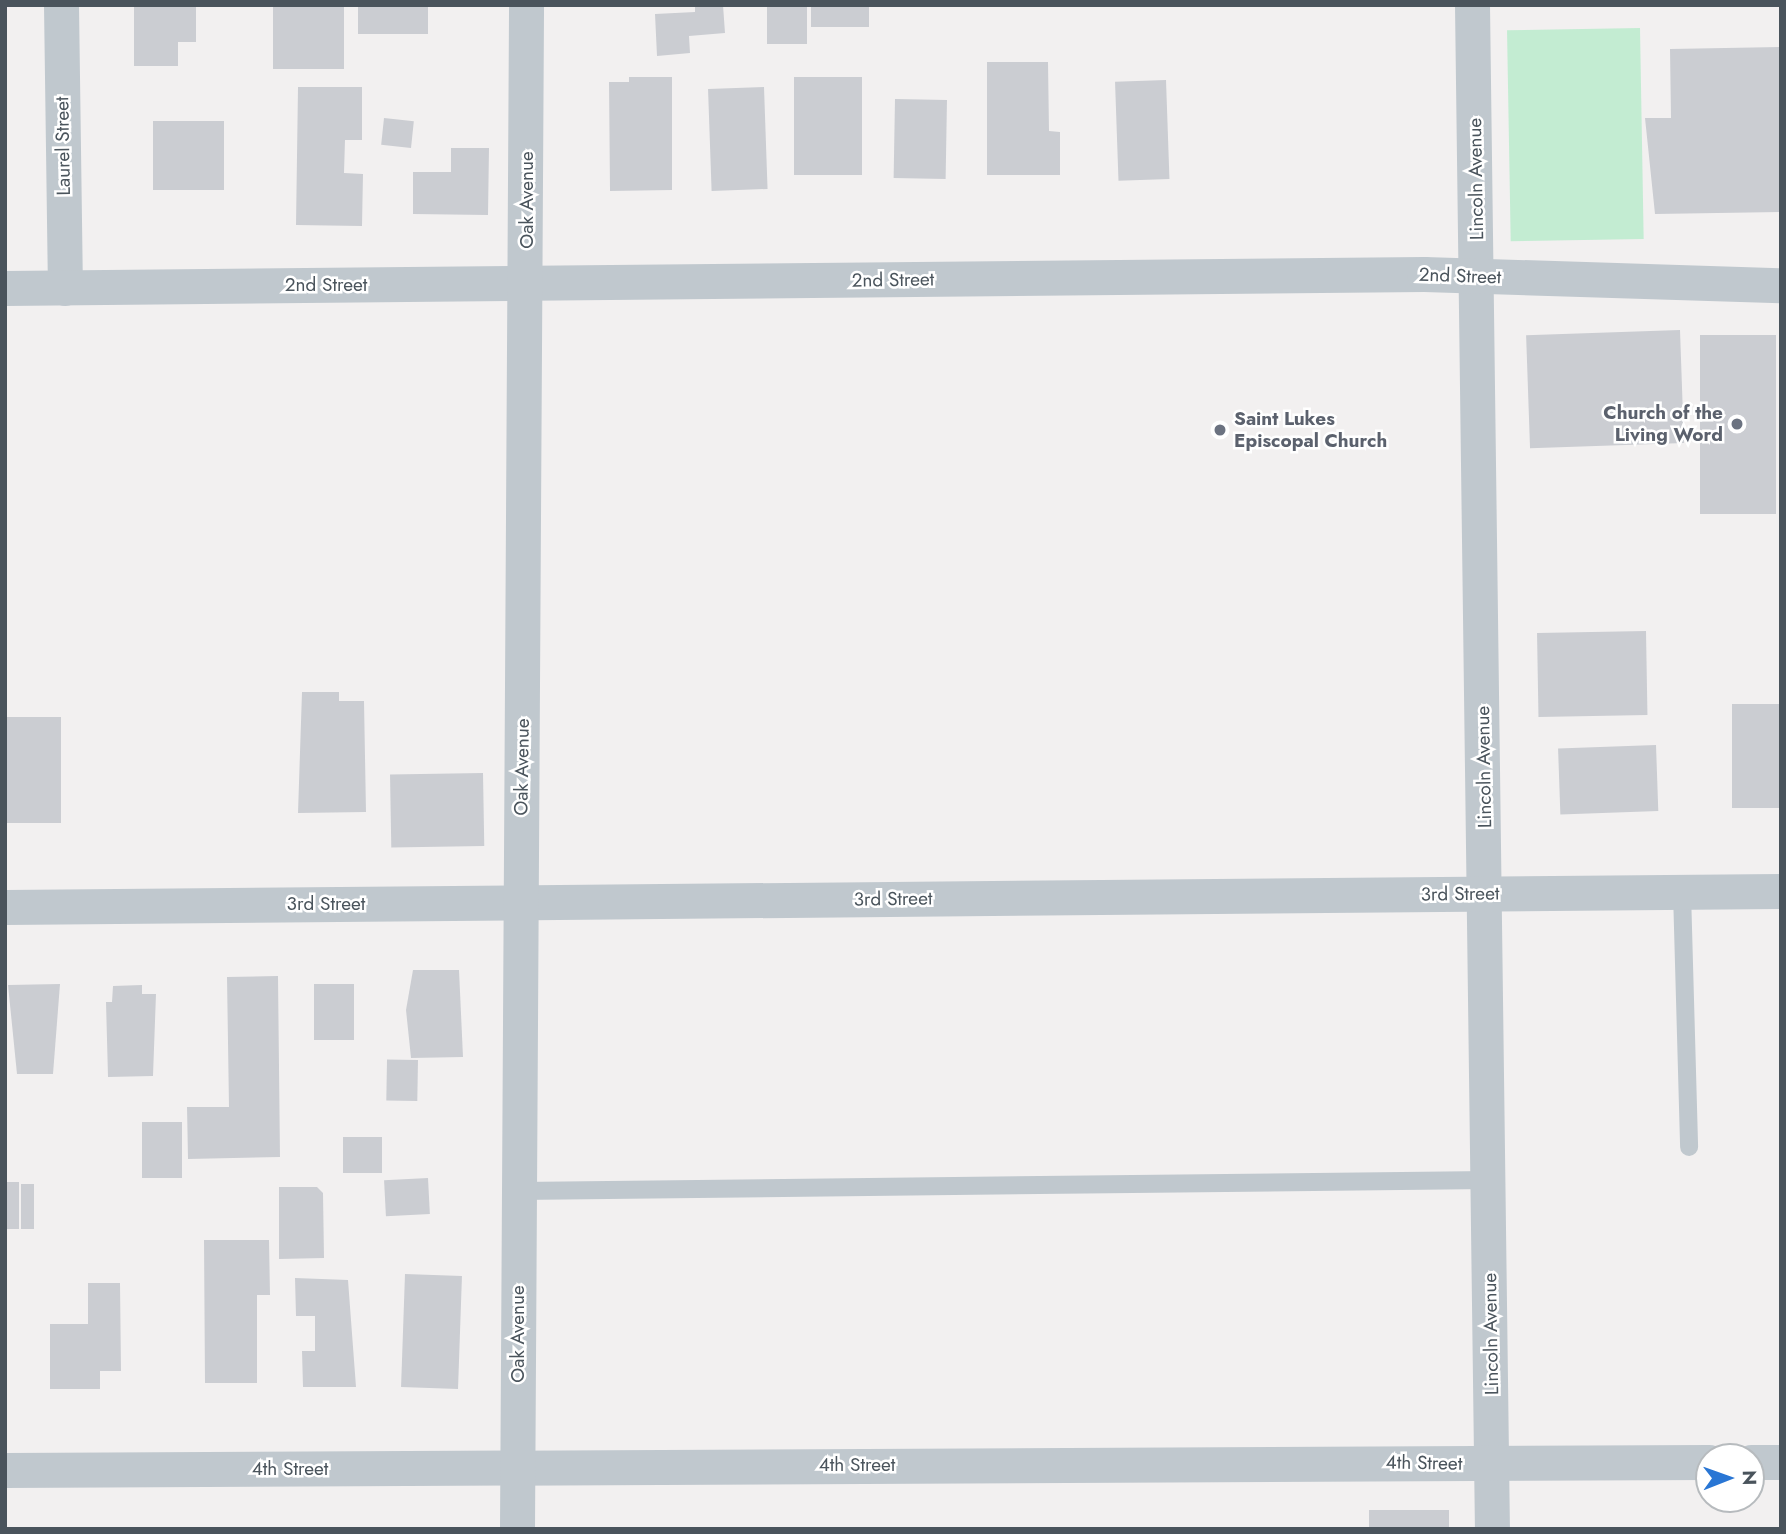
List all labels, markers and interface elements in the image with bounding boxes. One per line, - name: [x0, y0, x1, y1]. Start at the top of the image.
- street label: Laurel Street: [51, 96, 75, 196]
- street label: Lincoln Avenue: [1464, 118, 1488, 240]
- street label: Oak Avenue: [516, 151, 538, 249]
- street label: 2nd Street: [1418, 263, 1502, 289]
- street label: 2nd Street: [851, 268, 935, 292]
- street label: 2nd Street: [285, 274, 367, 296]
- place label: Church of the Living Word: [1603, 402, 1723, 446]
- place label: Saint Lukes Episcopal Church: [1234, 408, 1387, 452]
- marker: Church of the Living Word: [1729, 416, 1745, 432]
- marker: Saint Lukes Episcopal Church: [1212, 422, 1228, 438]
- street label: Lincoln Avenue: [1472, 706, 1496, 828]
- street label: Oak Avenue: [510, 718, 534, 816]
- street label: 3rd Street: [1420, 882, 1500, 906]
- street label: 3rd Street: [853, 887, 933, 911]
- street label: 3rd Street: [287, 893, 365, 915]
- street label: Lincoln Avenue: [1479, 1273, 1503, 1395]
- street label: Oak Avenue: [507, 1285, 529, 1383]
- north arrow: [1695, 1443, 1765, 1513]
- street label: 4th Street: [1385, 1451, 1463, 1475]
- street label: 4th Street: [819, 1454, 895, 1476]
- street label: 4th Street: [252, 1458, 328, 1480]
- text: N: [1736, 1470, 1763, 1485]

